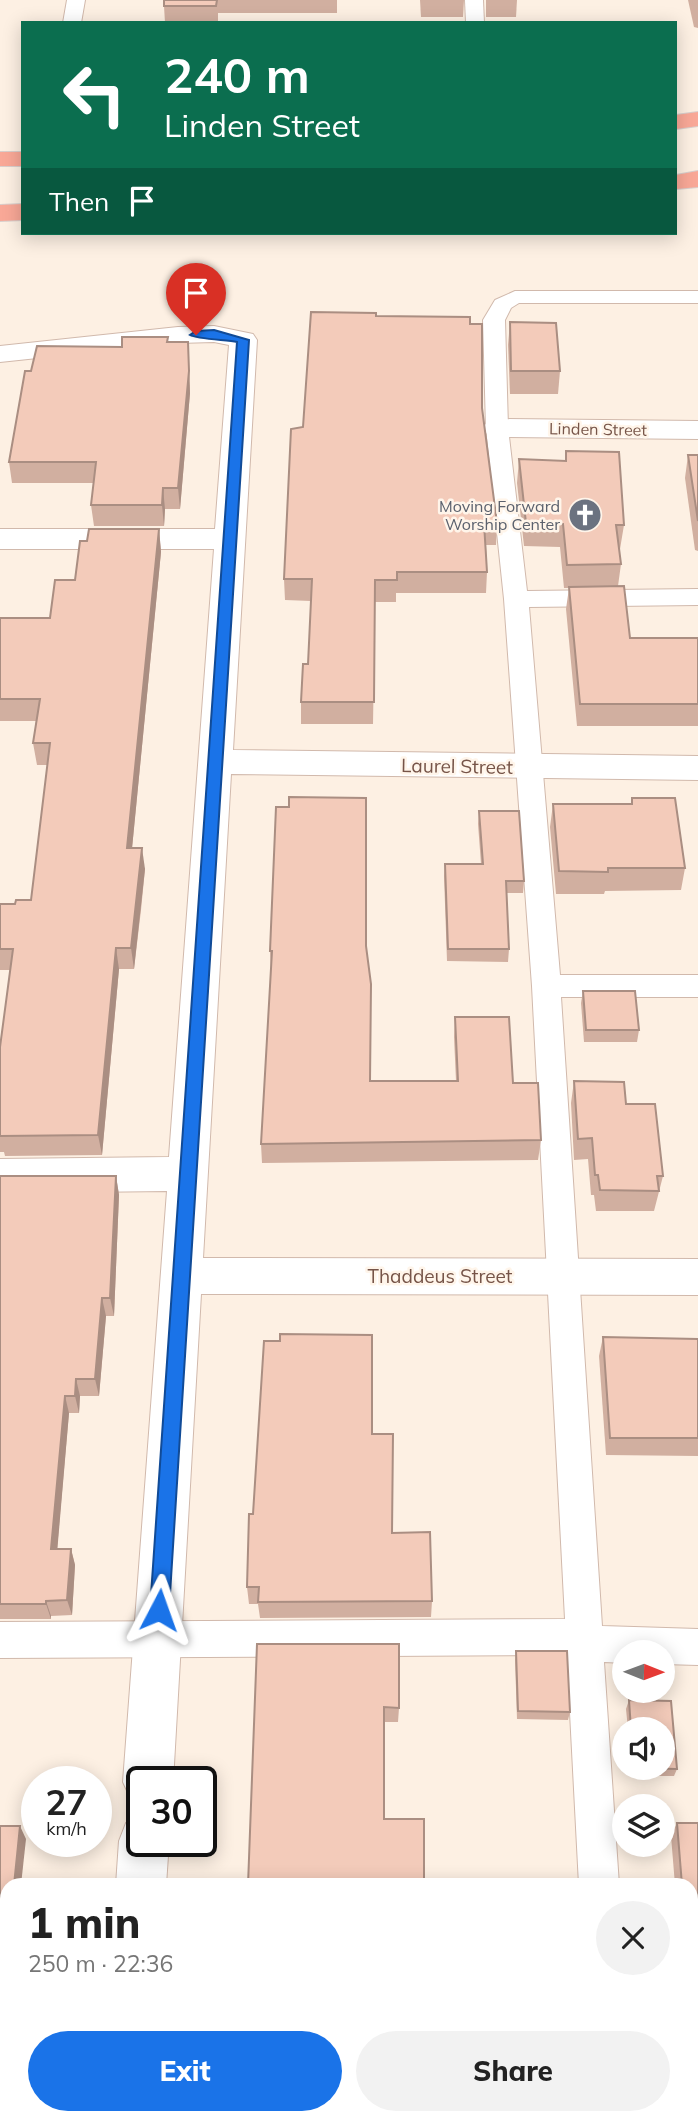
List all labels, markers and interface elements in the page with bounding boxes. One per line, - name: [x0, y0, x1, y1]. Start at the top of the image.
- text: 240 m: [164, 44, 310, 105]
- icon: left: [49, 49, 140, 140]
- text: Linden Street: [164, 105, 360, 145]
- icon: arrive: [123, 182, 161, 220]
- text: Then: [49, 185, 109, 218]
- pin: [166, 263, 226, 335]
- icon: arrive: [177, 274, 215, 312]
- street label: Linden Street: [549, 418, 648, 440]
- place label: Moving Forward Worship Center: [439, 496, 560, 534]
- church icon: Moving Forward Worship Center: [566, 496, 604, 534]
- street label: Laurel Street: [401, 753, 513, 779]
- street label: Thaddeus Street: [367, 1264, 513, 1288]
- position arrow: [122, 1573, 196, 1647]
- north arrow: [612, 1640, 676, 1703]
- map controls: [612, 1640, 675, 1857]
- button: sound: [612, 1717, 675, 1780]
- speed limit sign: 30: [126, 1766, 217, 1857]
- text: 27: [45, 1780, 88, 1824]
- button: layers: [612, 1794, 675, 1857]
- text: km/h: [46, 1817, 87, 1840]
- text: 1 min: [28, 1896, 141, 1949]
- button: close: [596, 1901, 670, 1975]
- text: 250 m · 22:36: [28, 1949, 173, 1978]
- button: Exit: [28, 2031, 342, 2111]
- button: Share: [356, 2031, 670, 2111]

